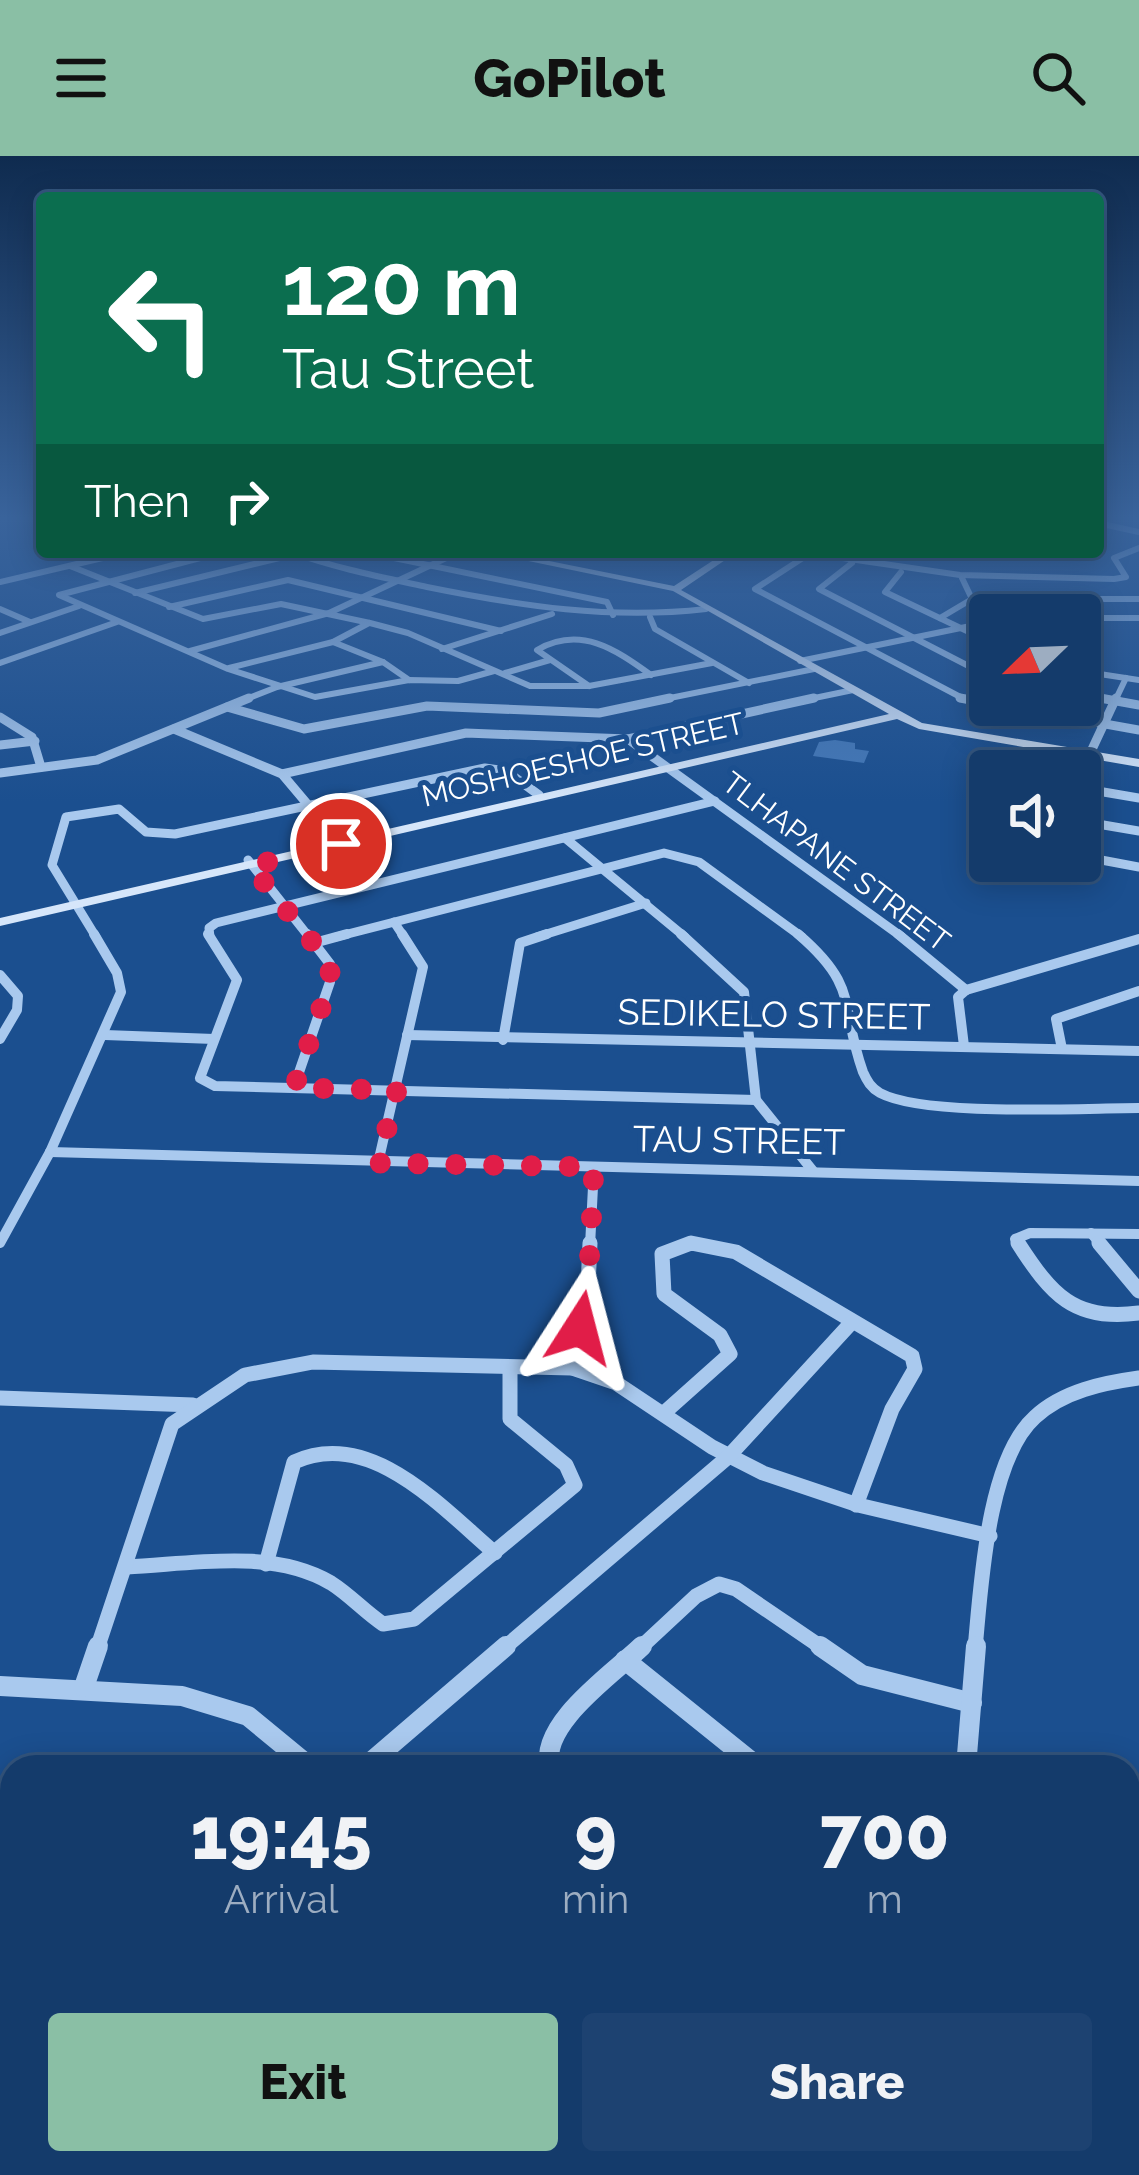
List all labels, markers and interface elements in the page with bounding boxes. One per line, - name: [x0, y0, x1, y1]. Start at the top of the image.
- icon: menu: [48, 45, 114, 111]
- icon: search: [1025, 45, 1091, 111]
- text: GoPilot: [473, 46, 666, 110]
- text: 120 m: [282, 236, 521, 335]
- icon: left: [84, 240, 240, 396]
- text: Tau Street: [282, 337, 534, 401]
- icon: right: [214, 468, 280, 534]
- text: Then: [84, 475, 190, 528]
- north arrow: [969, 594, 1101, 726]
- map controls: [969, 594, 1101, 882]
- street label: MOSHOESHOE STREET: [418, 705, 747, 814]
- button: sound: [969, 750, 1101, 882]
- street label: TLHAPANE STREET: [716, 765, 957, 959]
- pin: [290, 793, 392, 895]
- icon: arrive: [308, 811, 374, 877]
- street label: SEDIKELO STREET: [617, 990, 931, 1038]
- street label: TAU STREET: [633, 1117, 845, 1163]
- position arrow: [517, 1265, 643, 1391]
- text: 19:45: [190, 1791, 372, 1876]
- text: 9: [574, 1791, 617, 1876]
- text: 700: [820, 1791, 950, 1876]
- text: Arrival: [224, 1876, 338, 1922]
- text: min: [562, 1876, 629, 1922]
- text: m: [867, 1876, 903, 1922]
- button: Exit: [48, 2013, 558, 2151]
- button: Share: [582, 2013, 1092, 2151]

